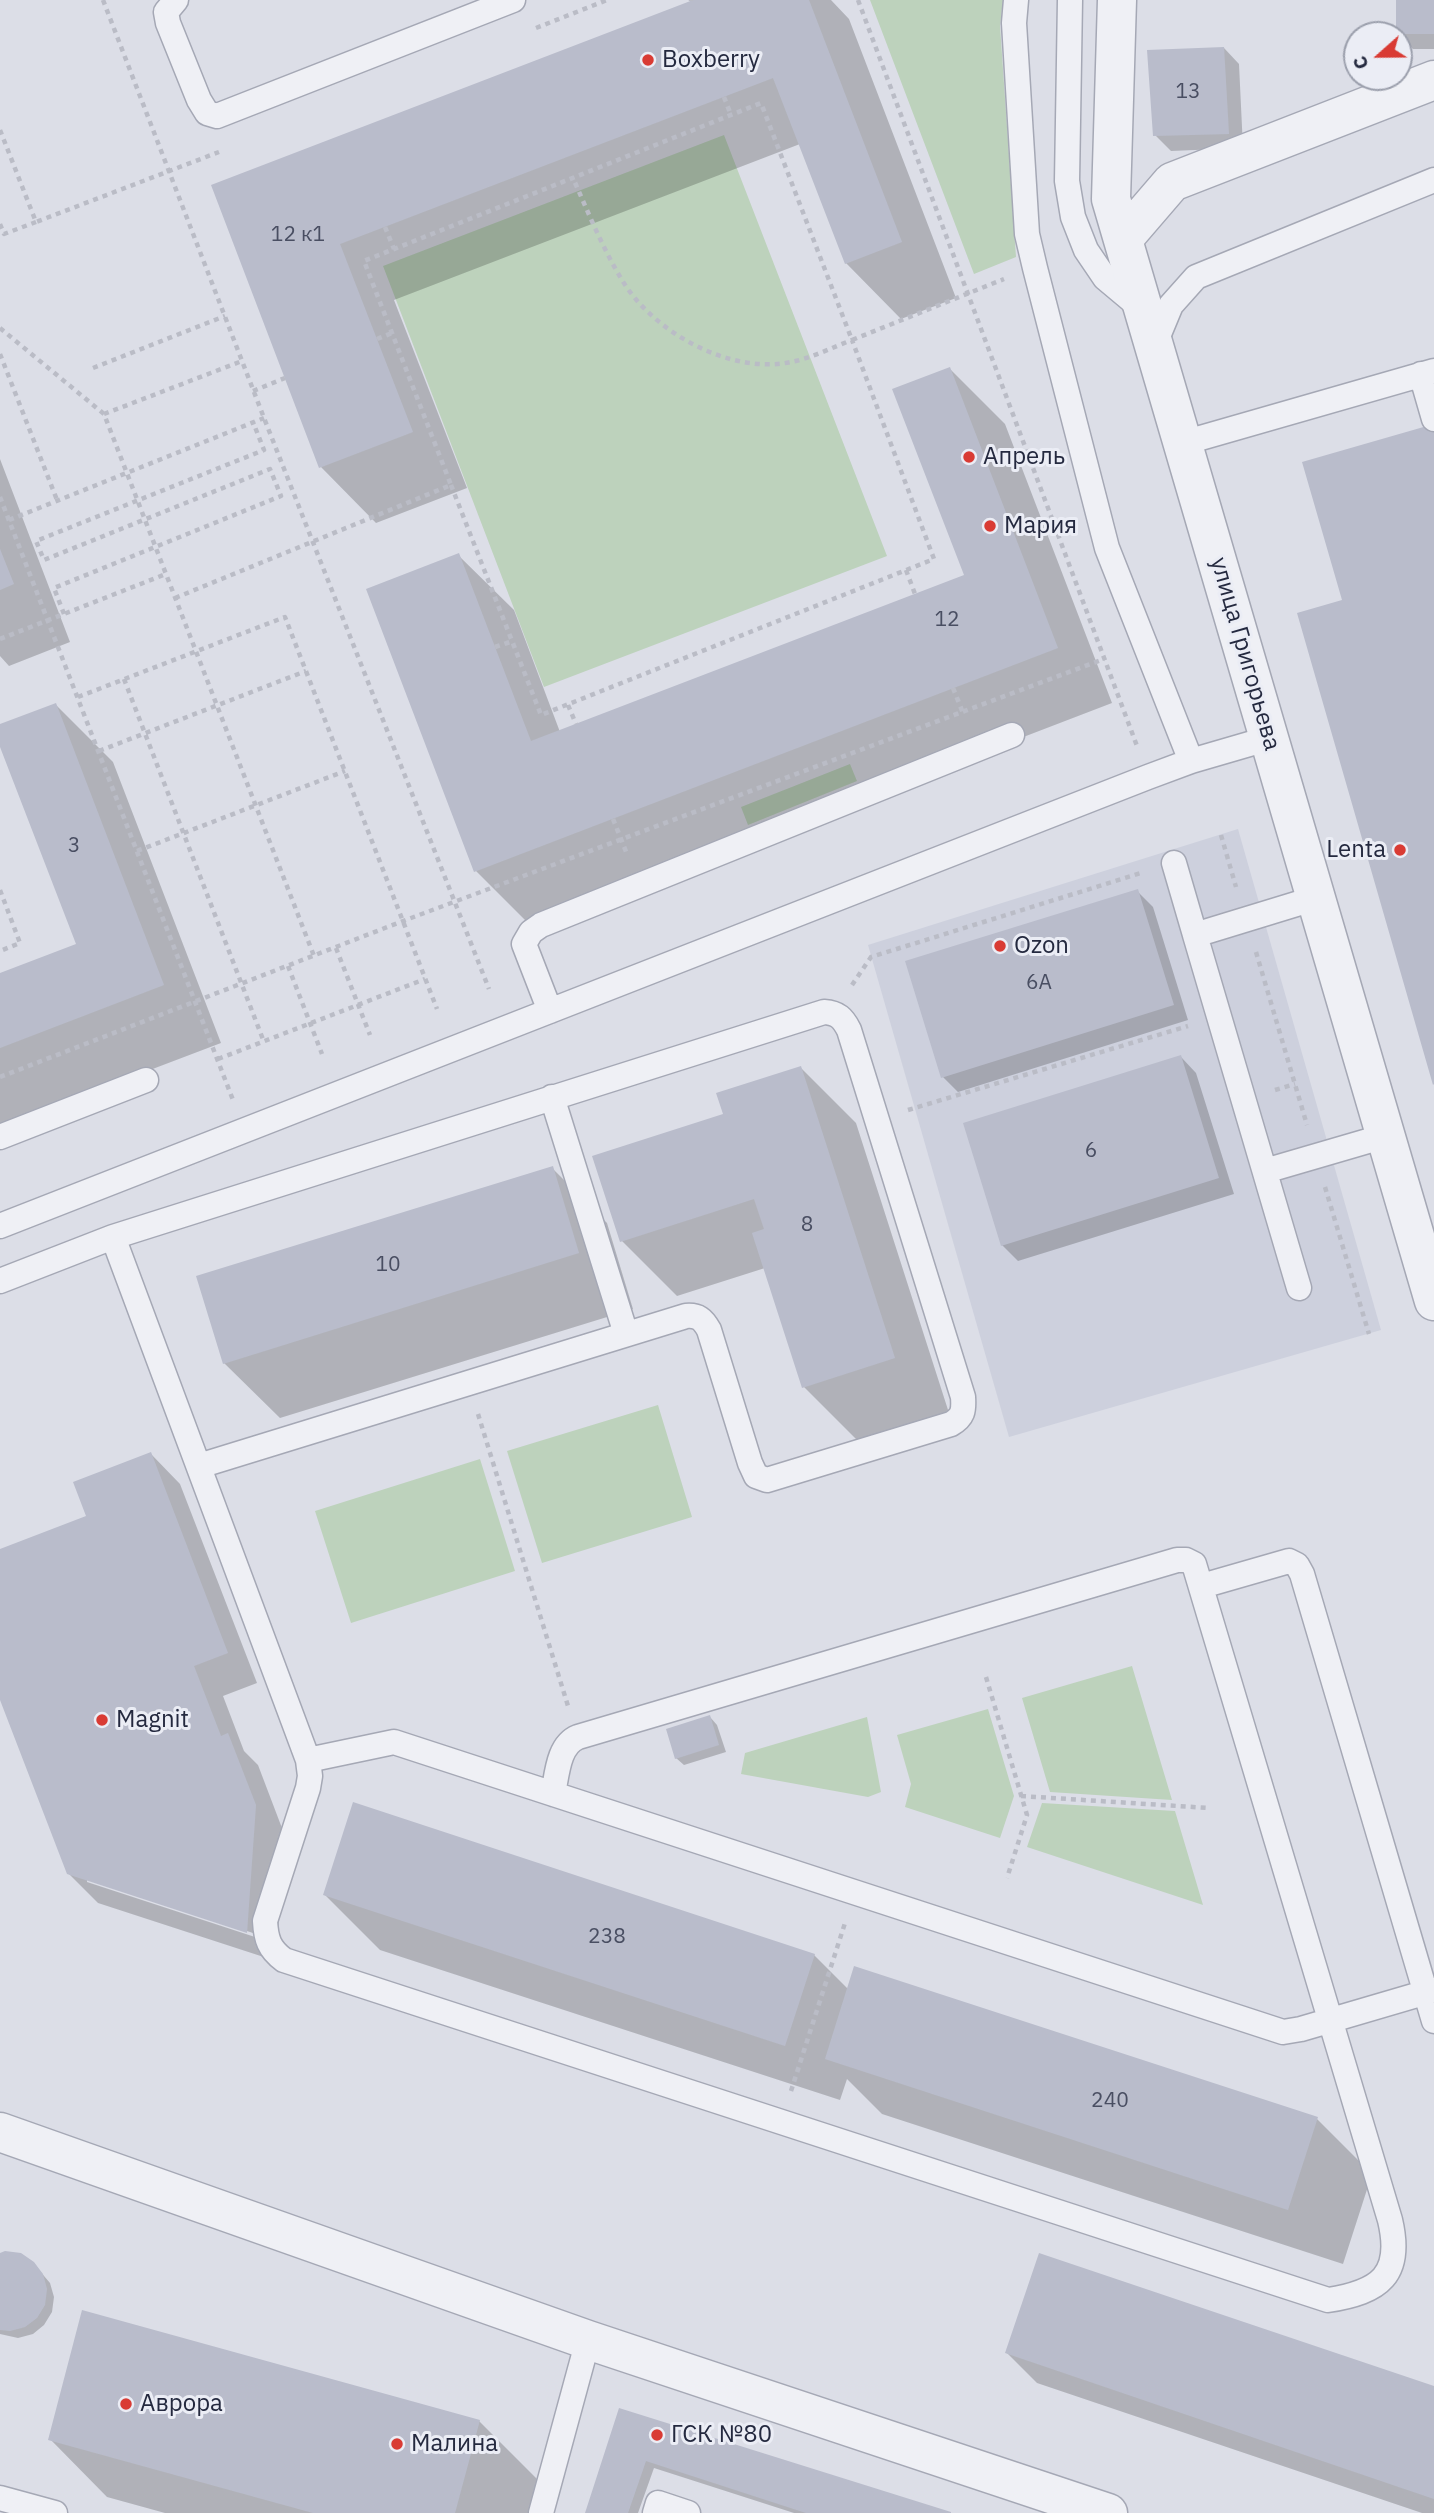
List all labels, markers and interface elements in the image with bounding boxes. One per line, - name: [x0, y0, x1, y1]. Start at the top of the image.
- north arrow: [1343, 21, 1413, 91]
- place label: Boxberry: [662, 46, 760, 74]
- marker: Boxberry: [640, 52, 656, 68]
- text: С: [1347, 53, 1374, 73]
- house number: 13: [1175, 79, 1201, 105]
- house number: 12 к1: [271, 222, 325, 248]
- place label: Апрель: [983, 443, 1065, 471]
- marker: Апрель: [961, 449, 977, 465]
- place label: Мария: [1004, 512, 1077, 540]
- marker: Мария: [982, 518, 998, 534]
- street label: улица Григорьева: [1204, 554, 1286, 754]
- house number: 12: [934, 607, 960, 633]
- house number: 3: [68, 833, 80, 859]
- place label: Lenta: [1326, 836, 1386, 864]
- marker: Lenta: [1392, 842, 1408, 858]
- place label: Ozon: [1014, 932, 1069, 960]
- marker: Ozon: [992, 938, 1008, 954]
- house number: 6А: [1026, 970, 1052, 996]
- house number: 6: [1085, 1138, 1097, 1164]
- house number: 8: [801, 1212, 813, 1238]
- house number: 10: [375, 1252, 401, 1278]
- place label: Magnit: [116, 1706, 189, 1734]
- marker: Magnit: [94, 1712, 110, 1728]
- house number: 238: [588, 1924, 626, 1950]
- house number: 240: [1091, 2088, 1129, 2114]
- place label: Аврора: [140, 2390, 223, 2418]
- marker: Аврора: [118, 2396, 134, 2412]
- place label: ГСК №80: [671, 2421, 772, 2449]
- marker: ГСК №80: [649, 2427, 665, 2443]
- place label: Малина: [411, 2430, 498, 2458]
- marker: Малина: [389, 2436, 405, 2452]

